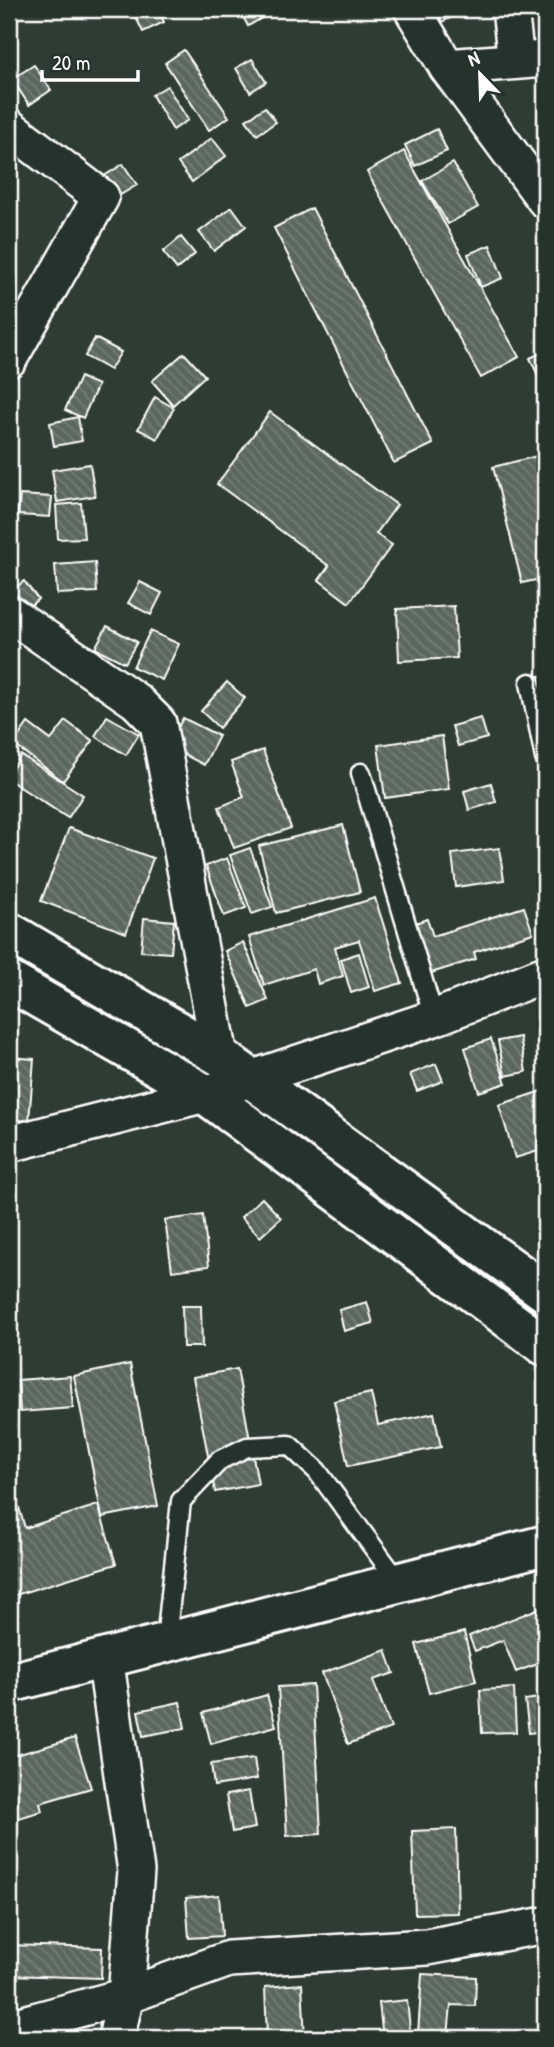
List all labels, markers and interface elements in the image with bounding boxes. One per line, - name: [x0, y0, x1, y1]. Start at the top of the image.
- scale bar: [42, 38, 138, 82]
- north arrow: [446, 38, 516, 108]
- text: N: [464, 44, 483, 72]
- text: 20 m: [52, 48, 90, 77]

